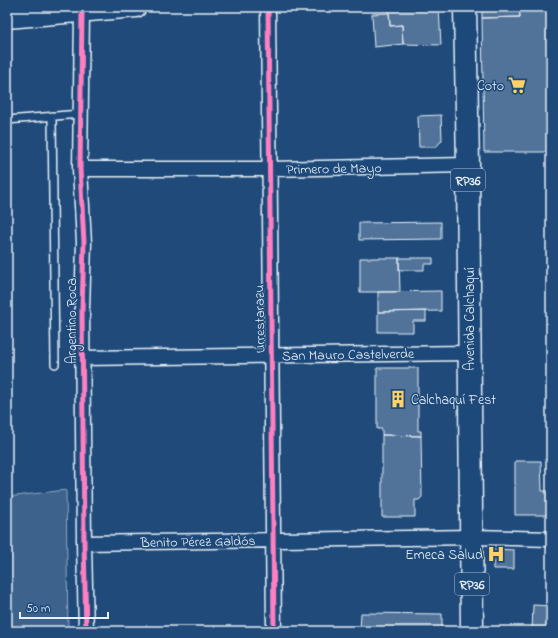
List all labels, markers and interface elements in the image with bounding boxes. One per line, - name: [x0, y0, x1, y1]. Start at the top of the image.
- supermarket icon: Coto: [507, 75, 527, 95]
- place label: Coto: [477, 76, 504, 97]
- street label: Primero de Mayo: [286, 158, 382, 182]
- road number: RP36: [451, 169, 485, 191]
- street label: Avenida Calchaquí: [460, 267, 481, 371]
- street label: Argentino Roca: [62, 278, 84, 364]
- street label: Urrestarazu: [249, 284, 272, 354]
- street label: San Mauro Castelverde: [282, 344, 415, 367]
- building icon: Calchaquí Fest: [388, 389, 408, 409]
- place label: Calchaquí Fest: [411, 390, 496, 411]
- street label: Benito Pérez Galdós: [139, 531, 256, 554]
- hospital icon: Emeca Salud: [486, 544, 506, 564]
- place label: Emeca Salud: [405, 545, 483, 566]
- road number: RP36: [455, 573, 489, 595]
- scale bar: [20, 594, 108, 620]
- text: 50 m: [26, 600, 50, 618]

